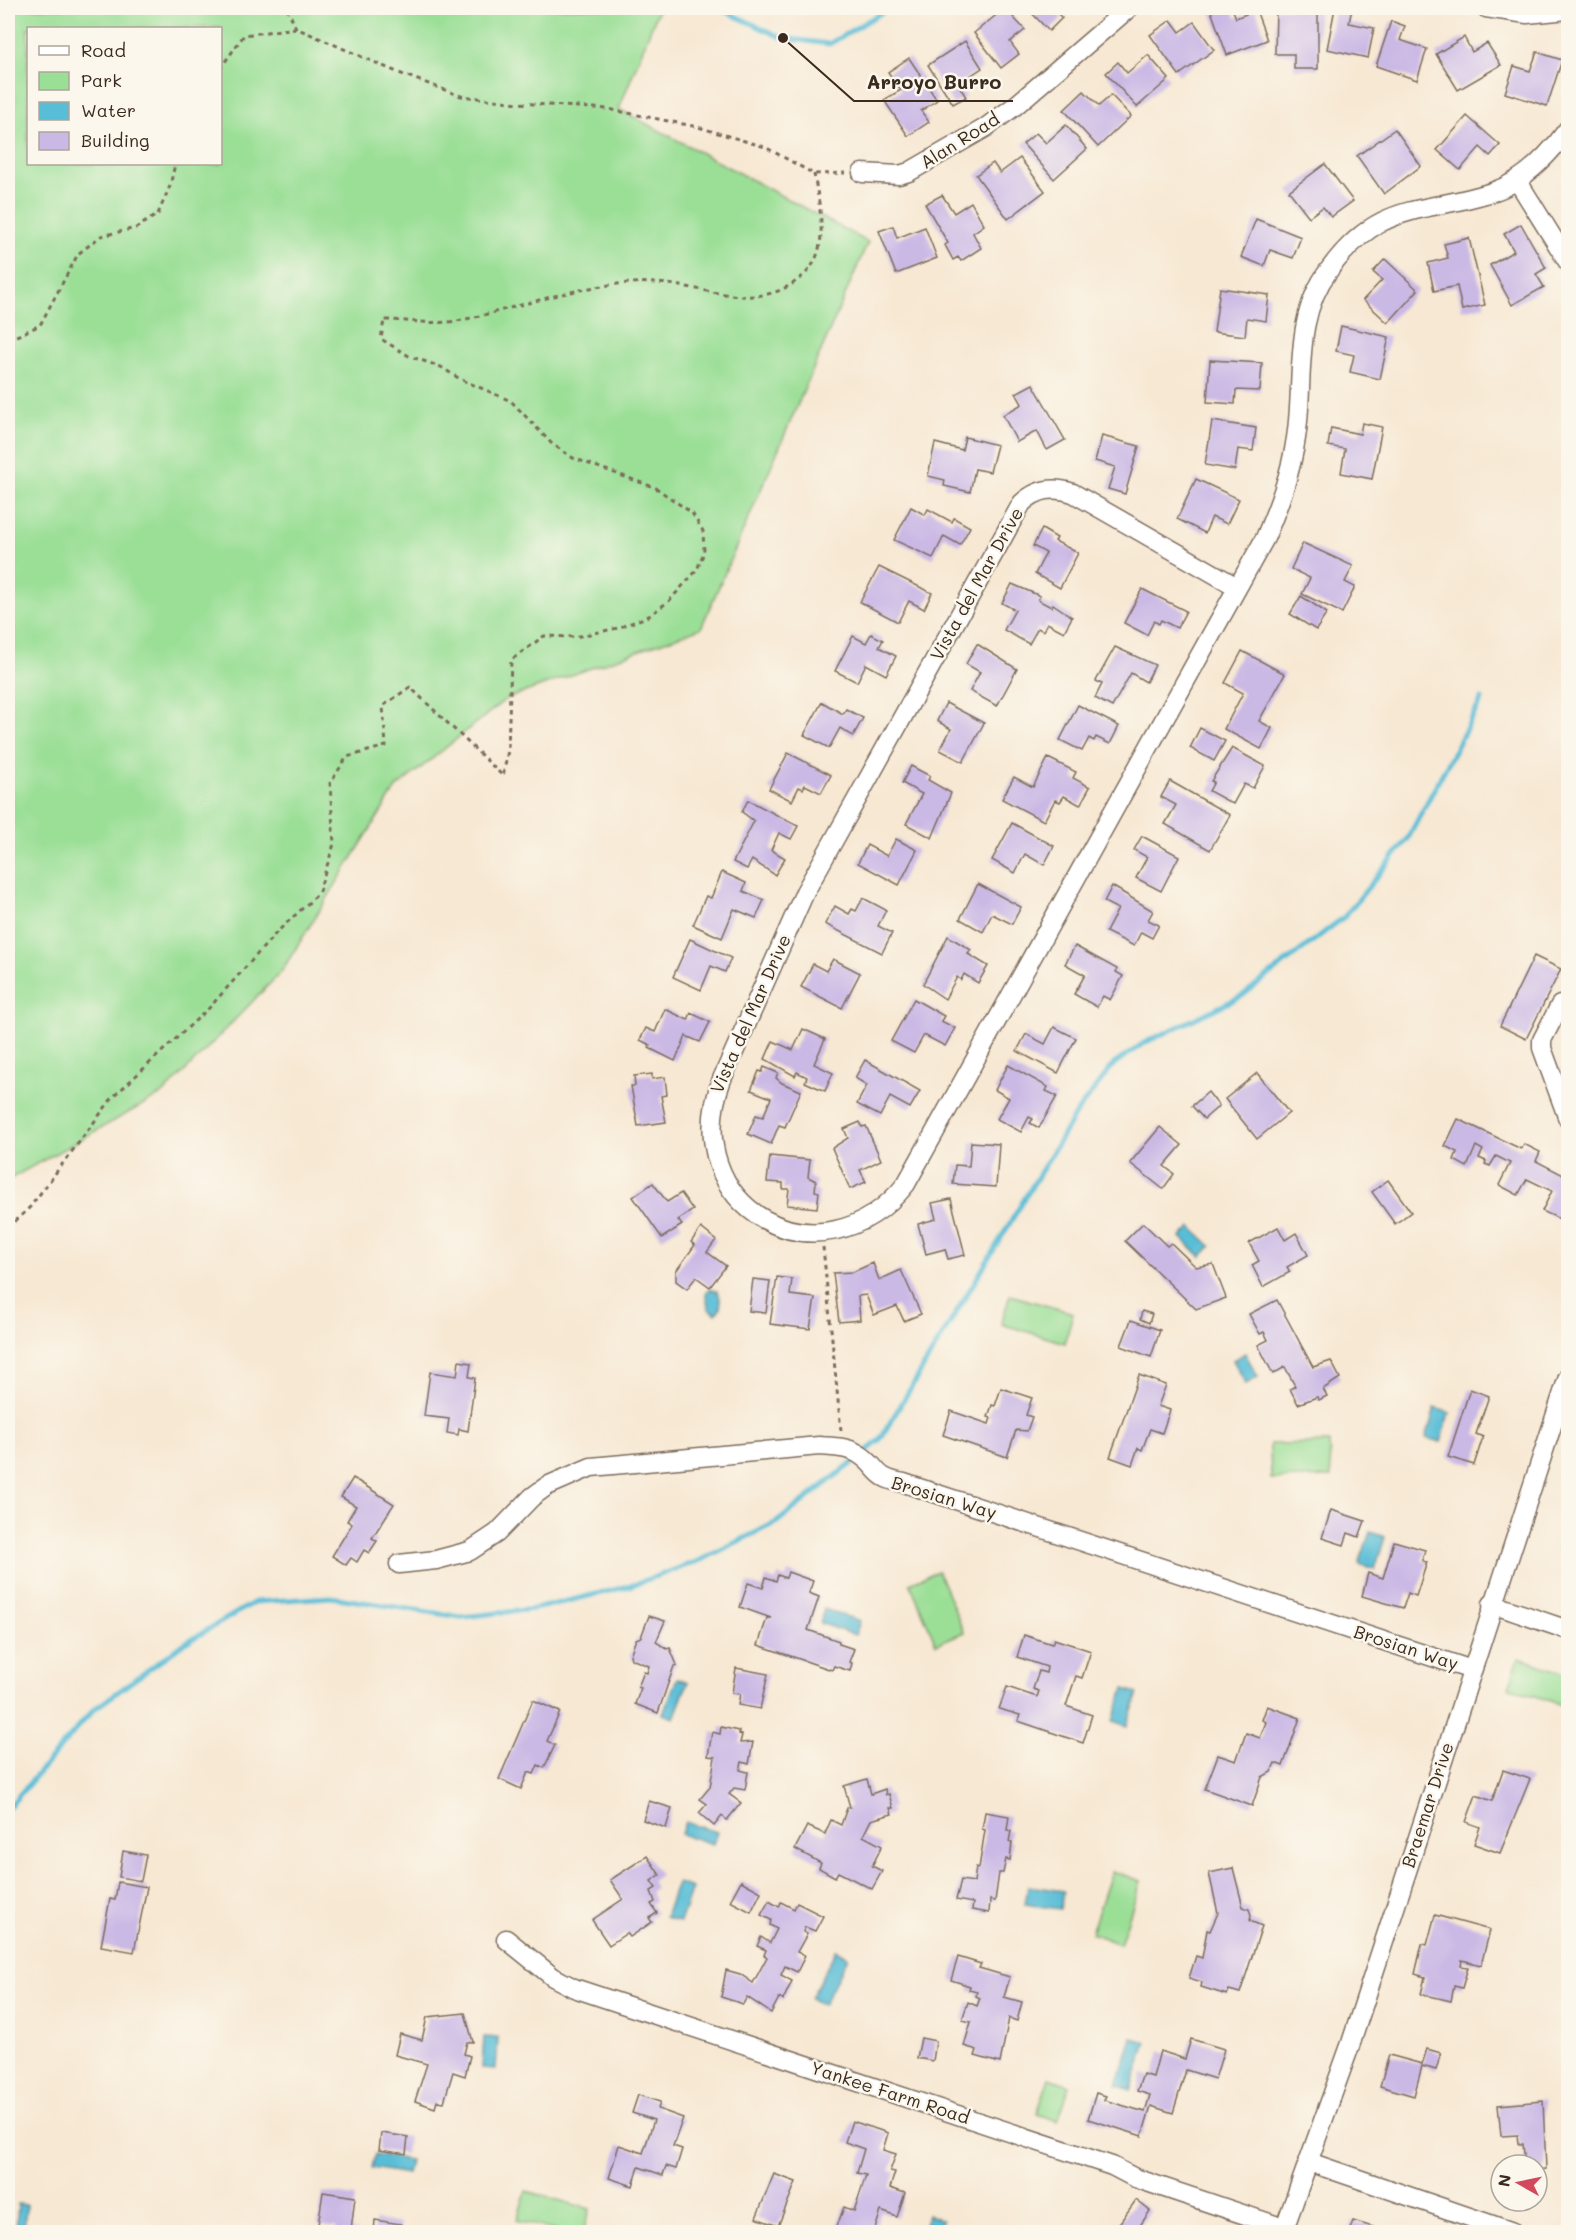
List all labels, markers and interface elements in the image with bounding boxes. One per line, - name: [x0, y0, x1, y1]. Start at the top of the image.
- legend: [27, 27, 222, 165]
- text: Road: [81, 38, 126, 62]
- callout: Arroyo Burro: [854, 63, 1013, 101]
- text: Park: [81, 68, 122, 92]
- text: Arroyo Burro: [866, 68, 1002, 94]
- text: Water: [81, 98, 136, 122]
- street label: Alan Road: [915, 106, 1003, 174]
- text: Building: [81, 128, 149, 152]
- street label: Vista del Mar Drive: [924, 503, 1028, 664]
- street label: Vista del Mar Drive: [704, 930, 796, 1097]
- street label: Brosian Way: [889, 1470, 1000, 1524]
- street label: Brosian Way: [1351, 1619, 1462, 1675]
- street label: Braemar Drive: [1395, 1739, 1459, 1870]
- street label: Yankee Farm Road: [808, 2055, 973, 2129]
- north arrow: [1489, 2153, 1549, 2213]
- text: N: [1492, 2173, 1515, 2188]

